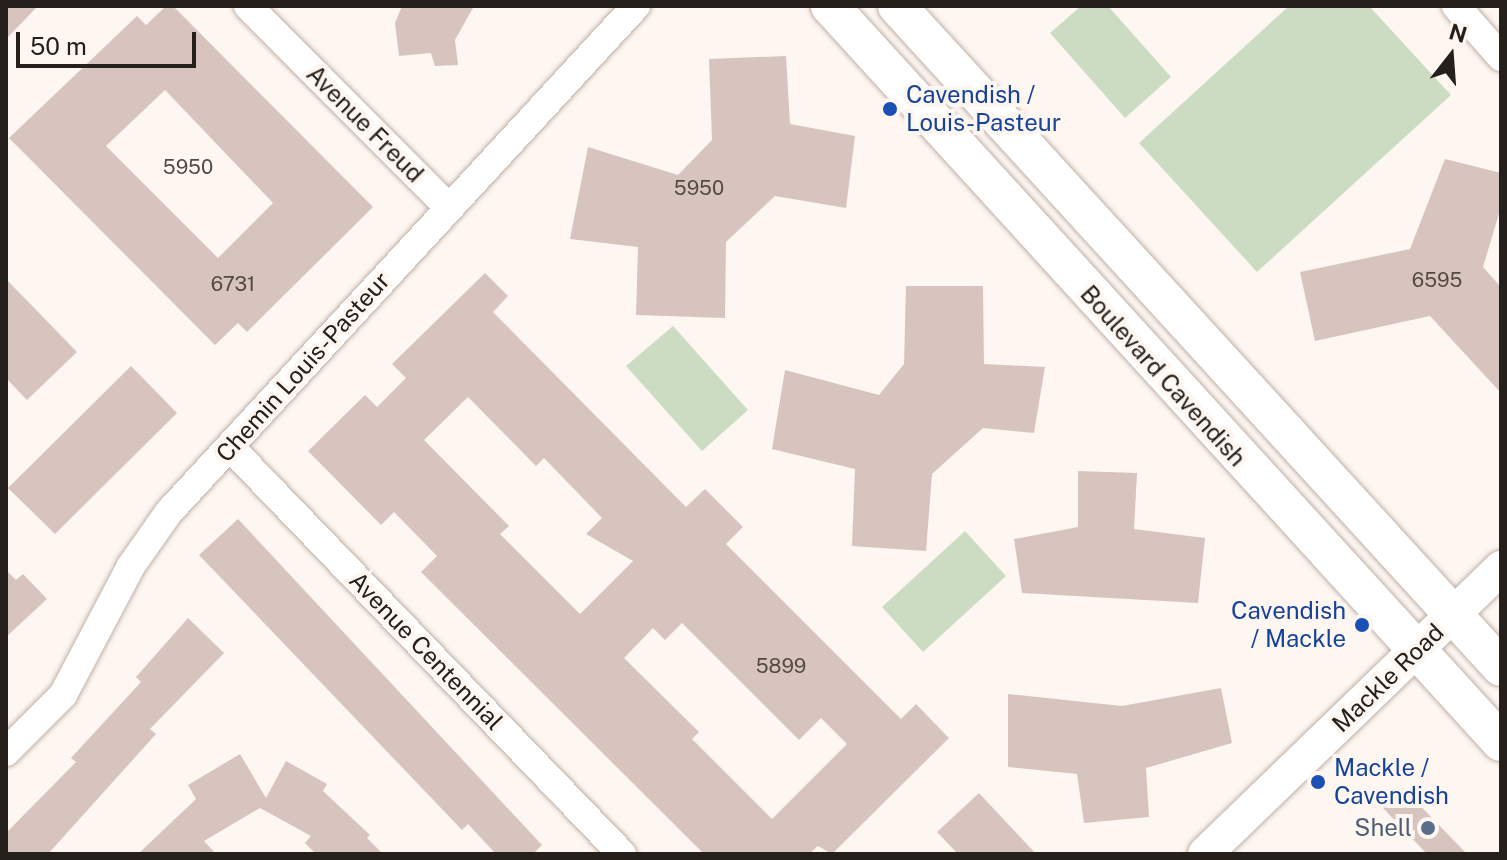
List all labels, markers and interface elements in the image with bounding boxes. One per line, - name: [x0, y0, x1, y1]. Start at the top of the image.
- scale bar: [20, 16, 200, 66]
- north arrow: [1411, 16, 1491, 96]
- text: N: [1446, 18, 1470, 48]
- text: 50 m: [30, 32, 87, 60]
- street label: Avenue Freud: [301, 60, 429, 188]
- place label: Cavendish / Louis-Pasteur: [906, 81, 1061, 137]
- marker: Cavendish / Louis-Pasteur: [881, 100, 899, 118]
- house number: 5950: [163, 155, 213, 179]
- house number: 5950: [674, 176, 724, 200]
- street label: Chemin Louis-Pasteur: [210, 266, 396, 468]
- house number: 6595: [1412, 268, 1462, 292]
- house number: 6731: [211, 272, 255, 296]
- street label: Boulevard Cavendish: [1074, 280, 1252, 472]
- street label: Avenue Centennial: [343, 566, 509, 736]
- place label: Cavendish / Mackle: [1231, 597, 1346, 653]
- marker: Cavendish / Mackle: [1353, 616, 1371, 634]
- street label: Mackle Road: [1326, 618, 1450, 738]
- house number: 5899: [756, 654, 806, 678]
- place label: Mackle / Cavendish: [1334, 754, 1449, 810]
- marker: Mackle / Cavendish: [1309, 773, 1327, 791]
- place label: Shell: [1354, 814, 1412, 842]
- marker: Shell: [1419, 819, 1437, 837]

